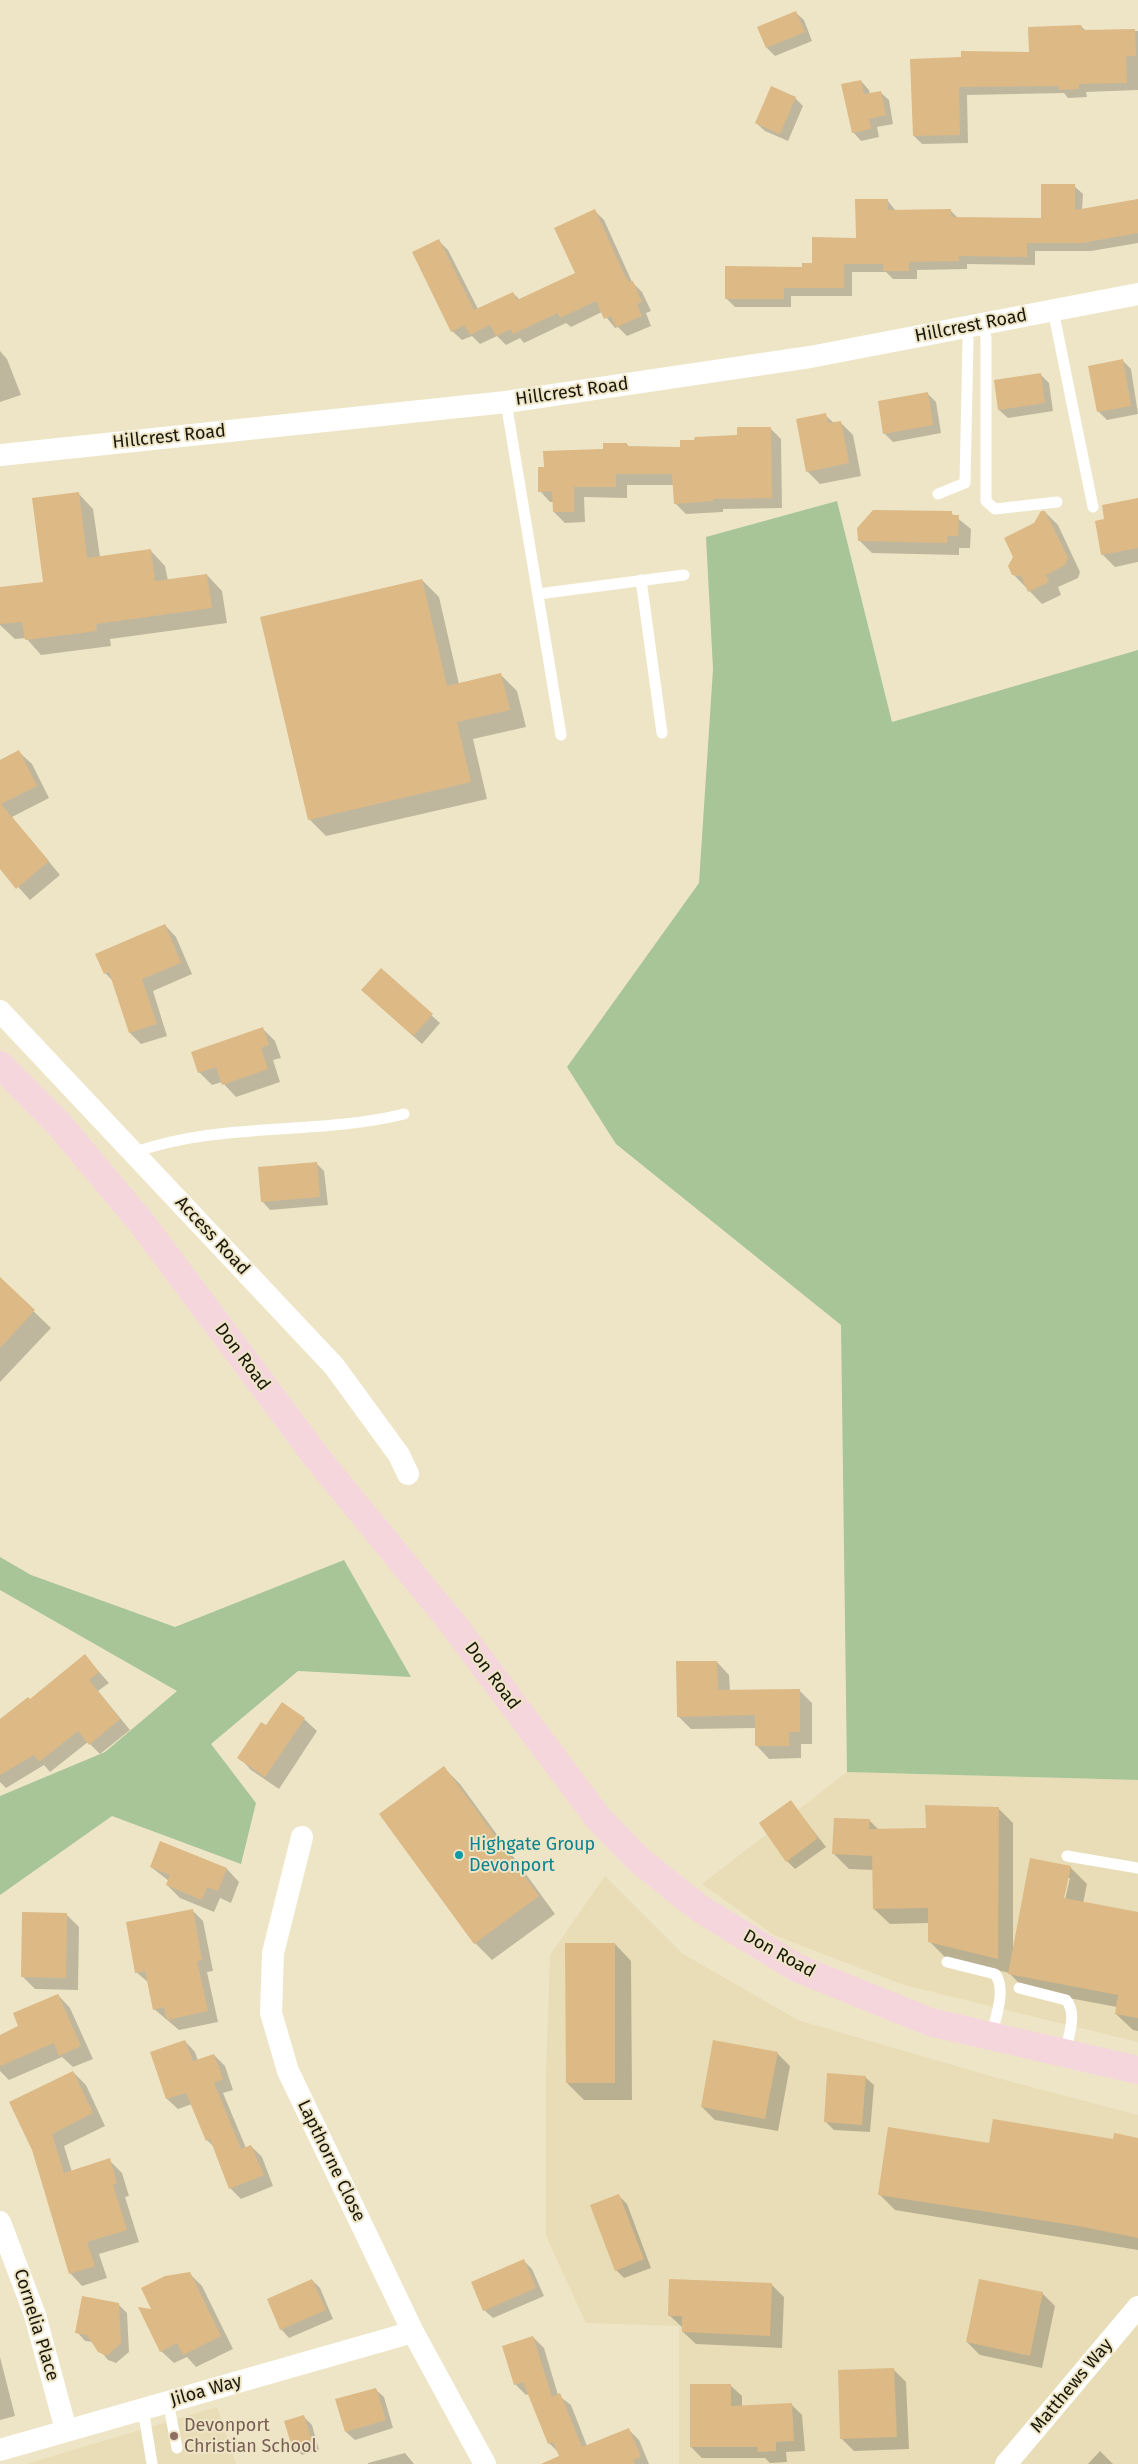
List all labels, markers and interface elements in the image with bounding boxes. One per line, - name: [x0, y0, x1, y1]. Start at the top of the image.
- street label: Hillcrest Road: [913, 305, 1029, 347]
- street label: Hillcrest Road: [514, 373, 630, 411]
- street label: Hillcrest Road: [111, 420, 227, 454]
- street label: Access Road: [170, 1192, 254, 1280]
- street label: Don Road: [210, 1319, 274, 1395]
- street label: Don Road: [460, 1638, 524, 1714]
- place label: Highgate Group Devonport: [469, 1834, 595, 1876]
- marker: Highgate Group Devonport: [453, 1849, 465, 1861]
- street label: Don Road: [739, 1925, 819, 1983]
- street label: Lapthorne Close: [292, 2097, 370, 2225]
- street label: Cornelia Place: [9, 2266, 63, 2384]
- street label: Matthews Way: [1026, 2335, 1118, 2437]
- street label: Jiloa Way: [168, 2371, 244, 2411]
- place label: Devonport Christian School: [184, 2415, 317, 2458]
- marker: Devonport Christian School: [168, 2430, 180, 2442]

